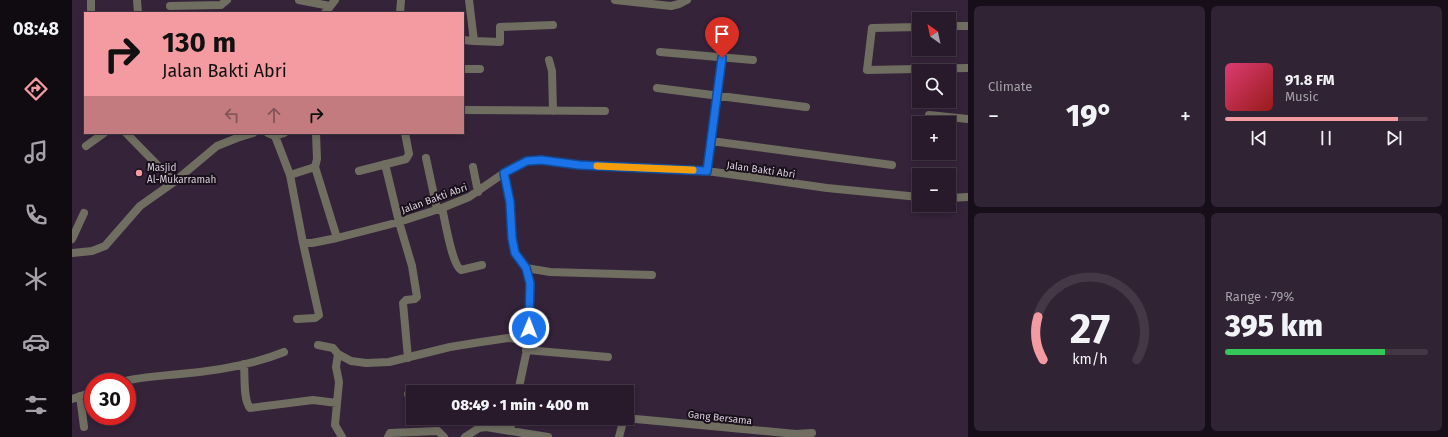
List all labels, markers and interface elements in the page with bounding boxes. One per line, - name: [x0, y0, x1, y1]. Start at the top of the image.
- north arrow: [912, 12, 956, 56]
- map controls: [912, 12, 956, 212]
- pin: [705, 17, 739, 58]
- text: 08:48: [13, 18, 59, 40]
- icon: arrive: [711, 23, 733, 45]
- text: 130 m: [162, 26, 236, 59]
- icon: right: [96, 28, 148, 80]
- text: Jalan Bakti Abri: [162, 60, 287, 82]
- button: search: [912, 64, 956, 108]
- text: 91.8 FM: [1285, 71, 1335, 89]
- icon: directions: [22, 75, 50, 103]
- text: Climate: [988, 79, 1032, 94]
- text: Music: [1285, 89, 1319, 104]
- text: 19°: [1066, 98, 1113, 134]
- text: −: [988, 103, 999, 130]
- text: +: [1180, 103, 1191, 130]
- icon: left: [221, 104, 243, 126]
- icon: ahead: [263, 104, 285, 126]
- icon: right: [305, 104, 327, 126]
- button: +: [912, 116, 956, 160]
- icon: previous: [1248, 127, 1270, 149]
- icon: pause: [1315, 127, 1337, 149]
- icon: next: [1383, 127, 1405, 149]
- icon: music: [22, 138, 50, 166]
- street label: Jalan Bakti Abri: [726, 159, 796, 181]
- place label: Masjid Al-Mukarramah: [147, 162, 216, 186]
- marker: Masjid Al-Mukarramah: [134, 168, 144, 178]
- button: −: [912, 168, 956, 212]
- street label: Jalan Bakti Abri: [400, 181, 469, 216]
- icon: phone: [22, 201, 50, 229]
- icon: climate: [22, 265, 50, 293]
- text: Range · 79%: [1225, 289, 1294, 304]
- text: 27: [1069, 304, 1110, 354]
- position arrow: [508, 307, 550, 349]
- text: 395 km: [1225, 308, 1323, 344]
- icon: car: [22, 328, 50, 356]
- text: km/h: [1072, 350, 1107, 367]
- speed limit sign: 30: [84, 373, 136, 425]
- icon: filters: [22, 391, 50, 419]
- text: 08:49 · 1 min · 400 m: [451, 396, 589, 414]
- street label: Gang Bersama: [687, 409, 753, 427]

